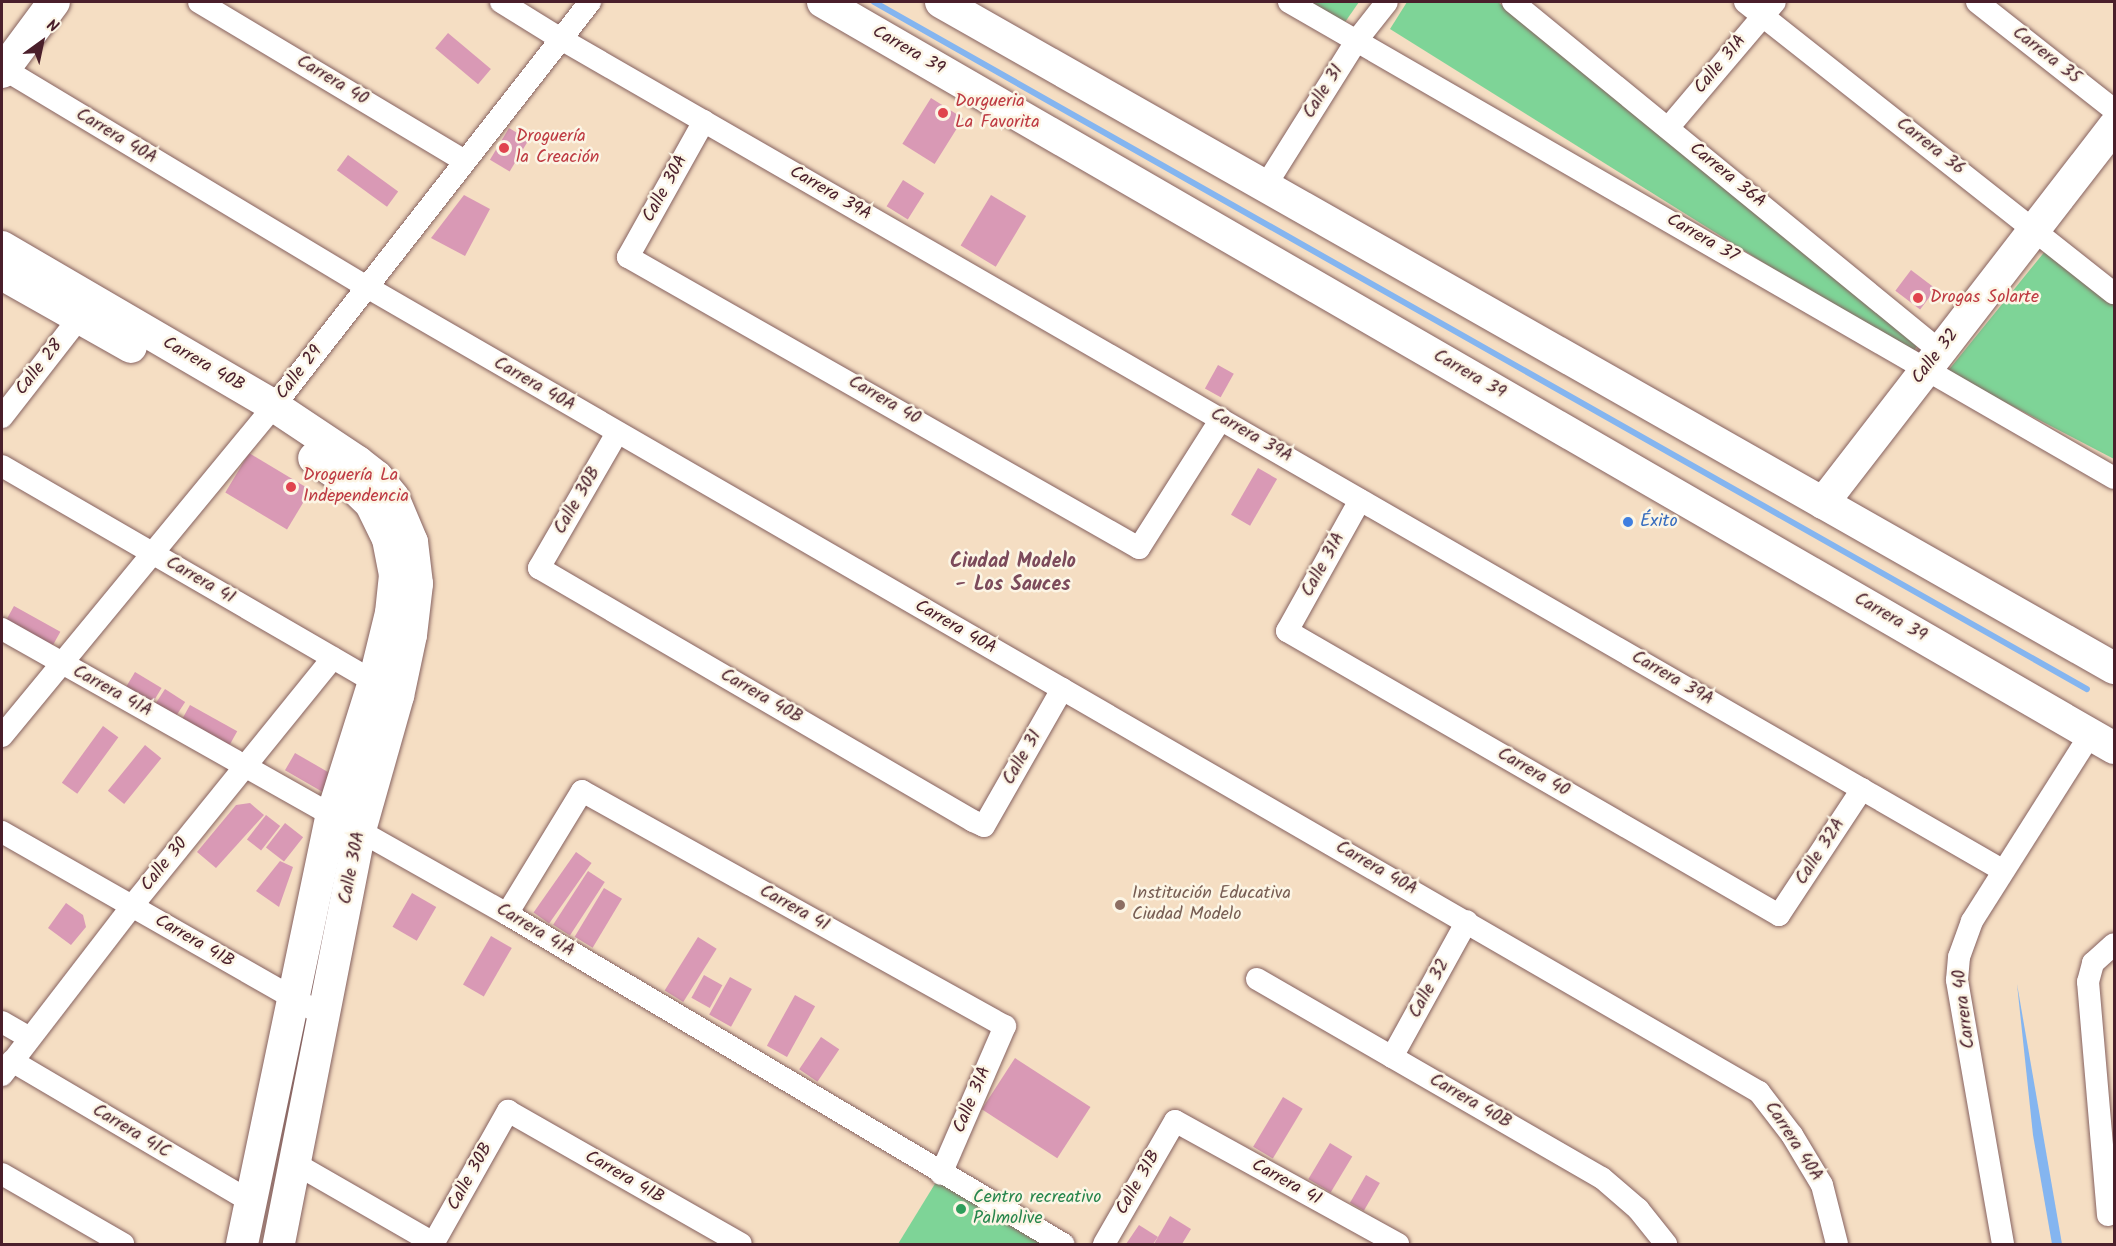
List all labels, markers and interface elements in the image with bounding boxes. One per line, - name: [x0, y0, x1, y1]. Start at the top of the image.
- north arrow: [12, 12, 72, 72]
- text: N: [41, 13, 63, 40]
- street label: Carrera 39: [868, 22, 948, 80]
- street label: Carrera 35: [2008, 23, 2084, 89]
- street label: Calle 31A: [1690, 31, 1752, 99]
- street label: Carrera 40: [292, 51, 372, 111]
- street label: Calle 31: [1299, 61, 1349, 123]
- place label: Dorgueria La Favorita: [955, 92, 1040, 134]
- street label: Carrera 40A: [72, 104, 160, 170]
- marker: Dorgueria La Favorita: [936, 106, 950, 120]
- street label: Carrera 36: [1891, 114, 1969, 180]
- place label: Droguería la Creación: [516, 127, 599, 170]
- street label: Carrera 36A: [1684, 139, 1770, 213]
- marker: Droguería la Creación: [497, 141, 511, 155]
- street label: Calle 30A: [639, 152, 693, 226]
- street label: Carrera 39A: [785, 162, 875, 226]
- street label: Carrera 37: [1662, 210, 1742, 268]
- place label: Drogas Solarte: [1930, 287, 2039, 309]
- marker: Drogas Solarte: [1911, 291, 1925, 305]
- street label: Calle 32: [1908, 325, 1964, 389]
- street label: Carrera 40B: [158, 333, 248, 397]
- street label: Calle 28: [12, 336, 68, 400]
- street label: Calle 29: [272, 342, 328, 404]
- street label: Carrera 39: [1429, 346, 1509, 404]
- street label: Carrera 40A: [489, 353, 579, 417]
- street label: Carrera 40: [844, 372, 924, 430]
- street label: Carrera 39A: [1206, 404, 1296, 468]
- street label: Calle 30B: [550, 464, 606, 538]
- place label: Droguería La Independencia: [303, 466, 409, 508]
- marker: Droguería La Independencia: [284, 480, 298, 494]
- place label: Éxito: [1640, 511, 1678, 533]
- marker: Éxito: [1621, 515, 1635, 529]
- street label: Calle 31A: [1298, 529, 1350, 601]
- district label: Ciudad Modelo - Los Sauces: [950, 551, 1076, 598]
- street label: Carrera 41: [162, 553, 238, 609]
- street label: Carrera 39: [1850, 589, 1930, 647]
- street label: Carrera 40A: [910, 596, 1000, 660]
- street label: Carrera 39A: [1627, 647, 1717, 711]
- street label: Carrera 41A: [69, 661, 155, 723]
- street label: Carrera 40B: [716, 665, 806, 729]
- street label: Calle 31: [999, 727, 1047, 789]
- street label: Carrera 40: [1493, 744, 1573, 802]
- street label: Calle 32A: [1792, 815, 1850, 889]
- street label: Calle 30A: [335, 830, 371, 906]
- street label: Calle 30: [137, 834, 193, 896]
- street label: Carrera 40A: [1331, 837, 1421, 901]
- street label: Carrera 41: [755, 881, 833, 937]
- place label: Institución Educativa Ciudad Modelo: [1132, 884, 1291, 926]
- marker: Institución Educativa Ciudad Modelo: [1113, 898, 1127, 912]
- street label: Carrera 41A: [492, 899, 578, 963]
- street label: Carrera 41B: [151, 911, 237, 973]
- street label: Calle 32: [1405, 956, 1455, 1022]
- street label: Carrera 40: [1949, 968, 1981, 1050]
- street label: Calle 31A: [949, 1063, 997, 1137]
- street label: Carrera 40B: [1425, 1070, 1515, 1134]
- street label: Carrera 40A: [1759, 1098, 1827, 1186]
- street label: Carrera 41C: [88, 1100, 174, 1164]
- street label: Calle 30B: [444, 1139, 498, 1215]
- street label: Carrera 41B: [581, 1147, 667, 1209]
- street label: Calle 31B: [1112, 1147, 1166, 1219]
- street label: Carrera 41: [1247, 1155, 1325, 1211]
- place label: Centro recreativo Palmolive: [973, 1188, 1101, 1230]
- marker: Centro recreativo Palmolive: [954, 1202, 968, 1216]

